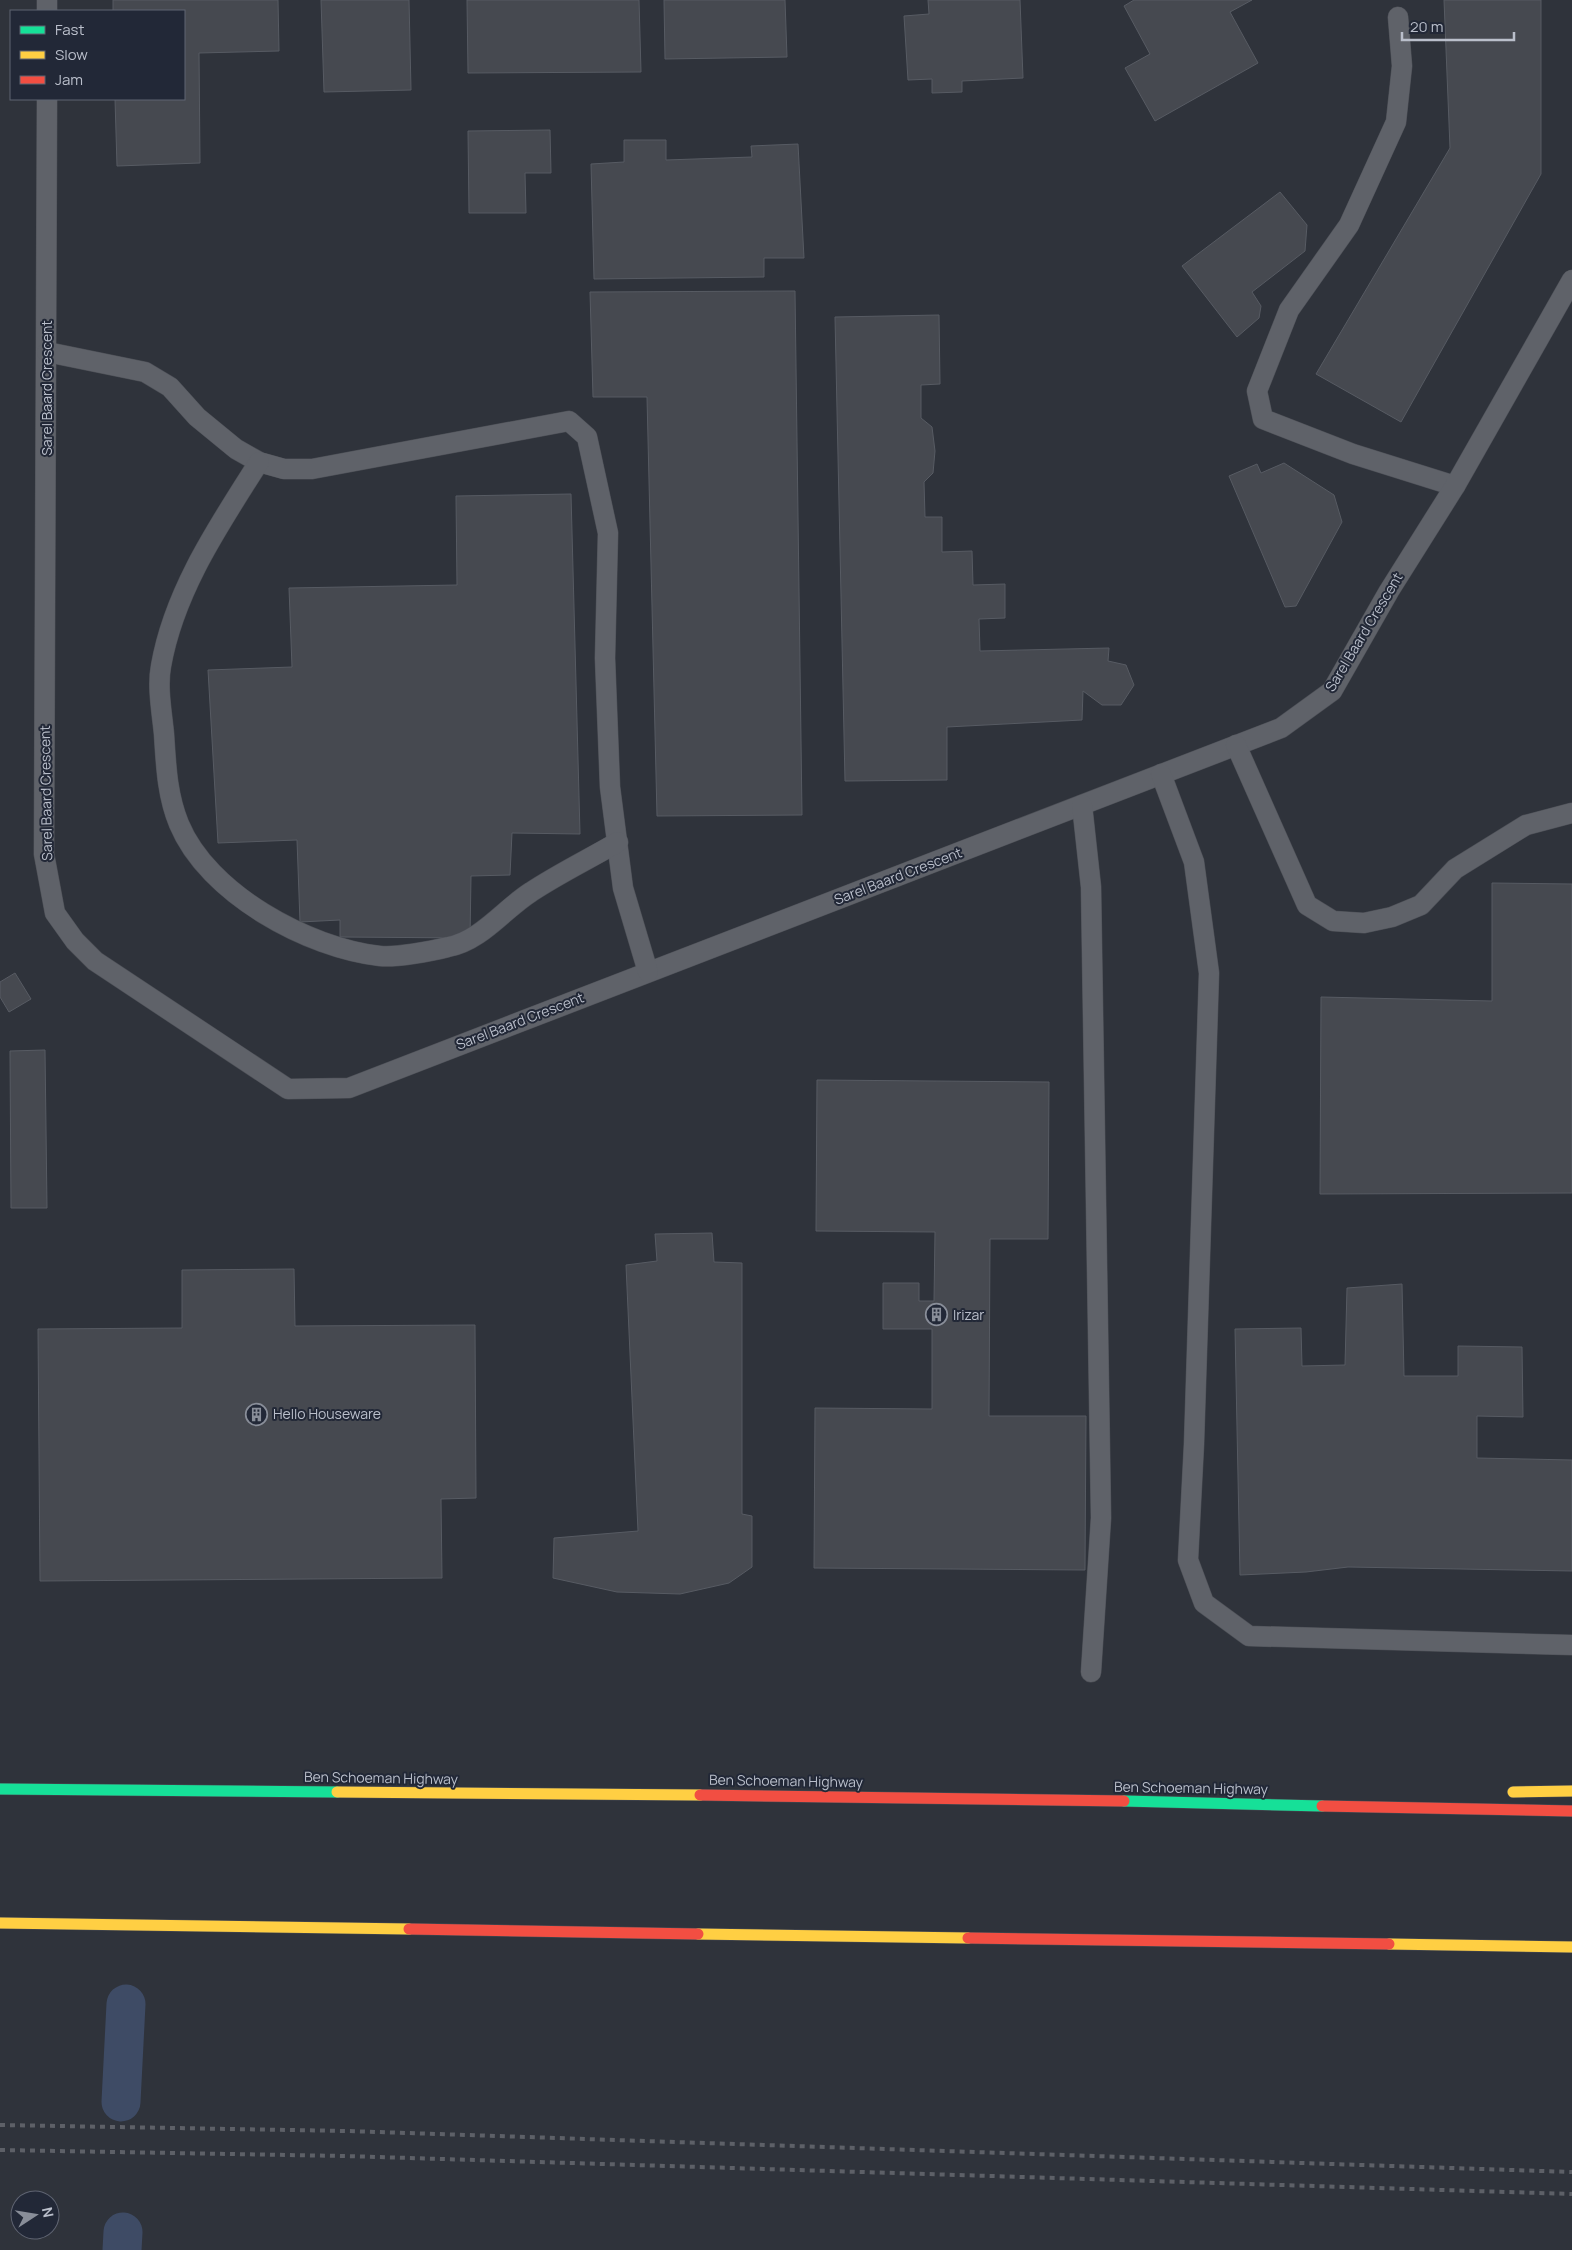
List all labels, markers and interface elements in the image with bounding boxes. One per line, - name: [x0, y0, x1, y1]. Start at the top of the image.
- legend: [10, 10, 185, 100]
- scale bar: [1402, 10, 1514, 42]
- text: 20 m: [1410, 16, 1443, 37]
- text: Fast: [55, 19, 84, 40]
- text: Slow: [55, 44, 88, 65]
- text: Jam: [55, 69, 83, 90]
- street label: Sarel Baard Crescent: [37, 320, 56, 456]
- street label: Sarel Baard Crescent: [1321, 568, 1407, 695]
- street label: Sarel Baard Crescent: [35, 725, 56, 861]
- street label: Sarel Baard Crescent: [831, 842, 965, 909]
- street label: Sarel Baard Crescent: [453, 987, 587, 1054]
- building icon: Irizar: [925, 1303, 949, 1327]
- place label: Irizar: [953, 1305, 984, 1324]
- building icon: Hello Houseware: [245, 1402, 269, 1426]
- place label: Hello Houseware: [273, 1404, 381, 1423]
- street label: Ben Schoeman Highway: [304, 1767, 459, 1788]
- street label: Ben Schoeman Highway: [709, 1770, 864, 1791]
- street label: Ben Schoeman Highway: [1114, 1777, 1269, 1798]
- north arrow: [10, 2190, 60, 2240]
- text: N: [38, 2205, 59, 2219]

